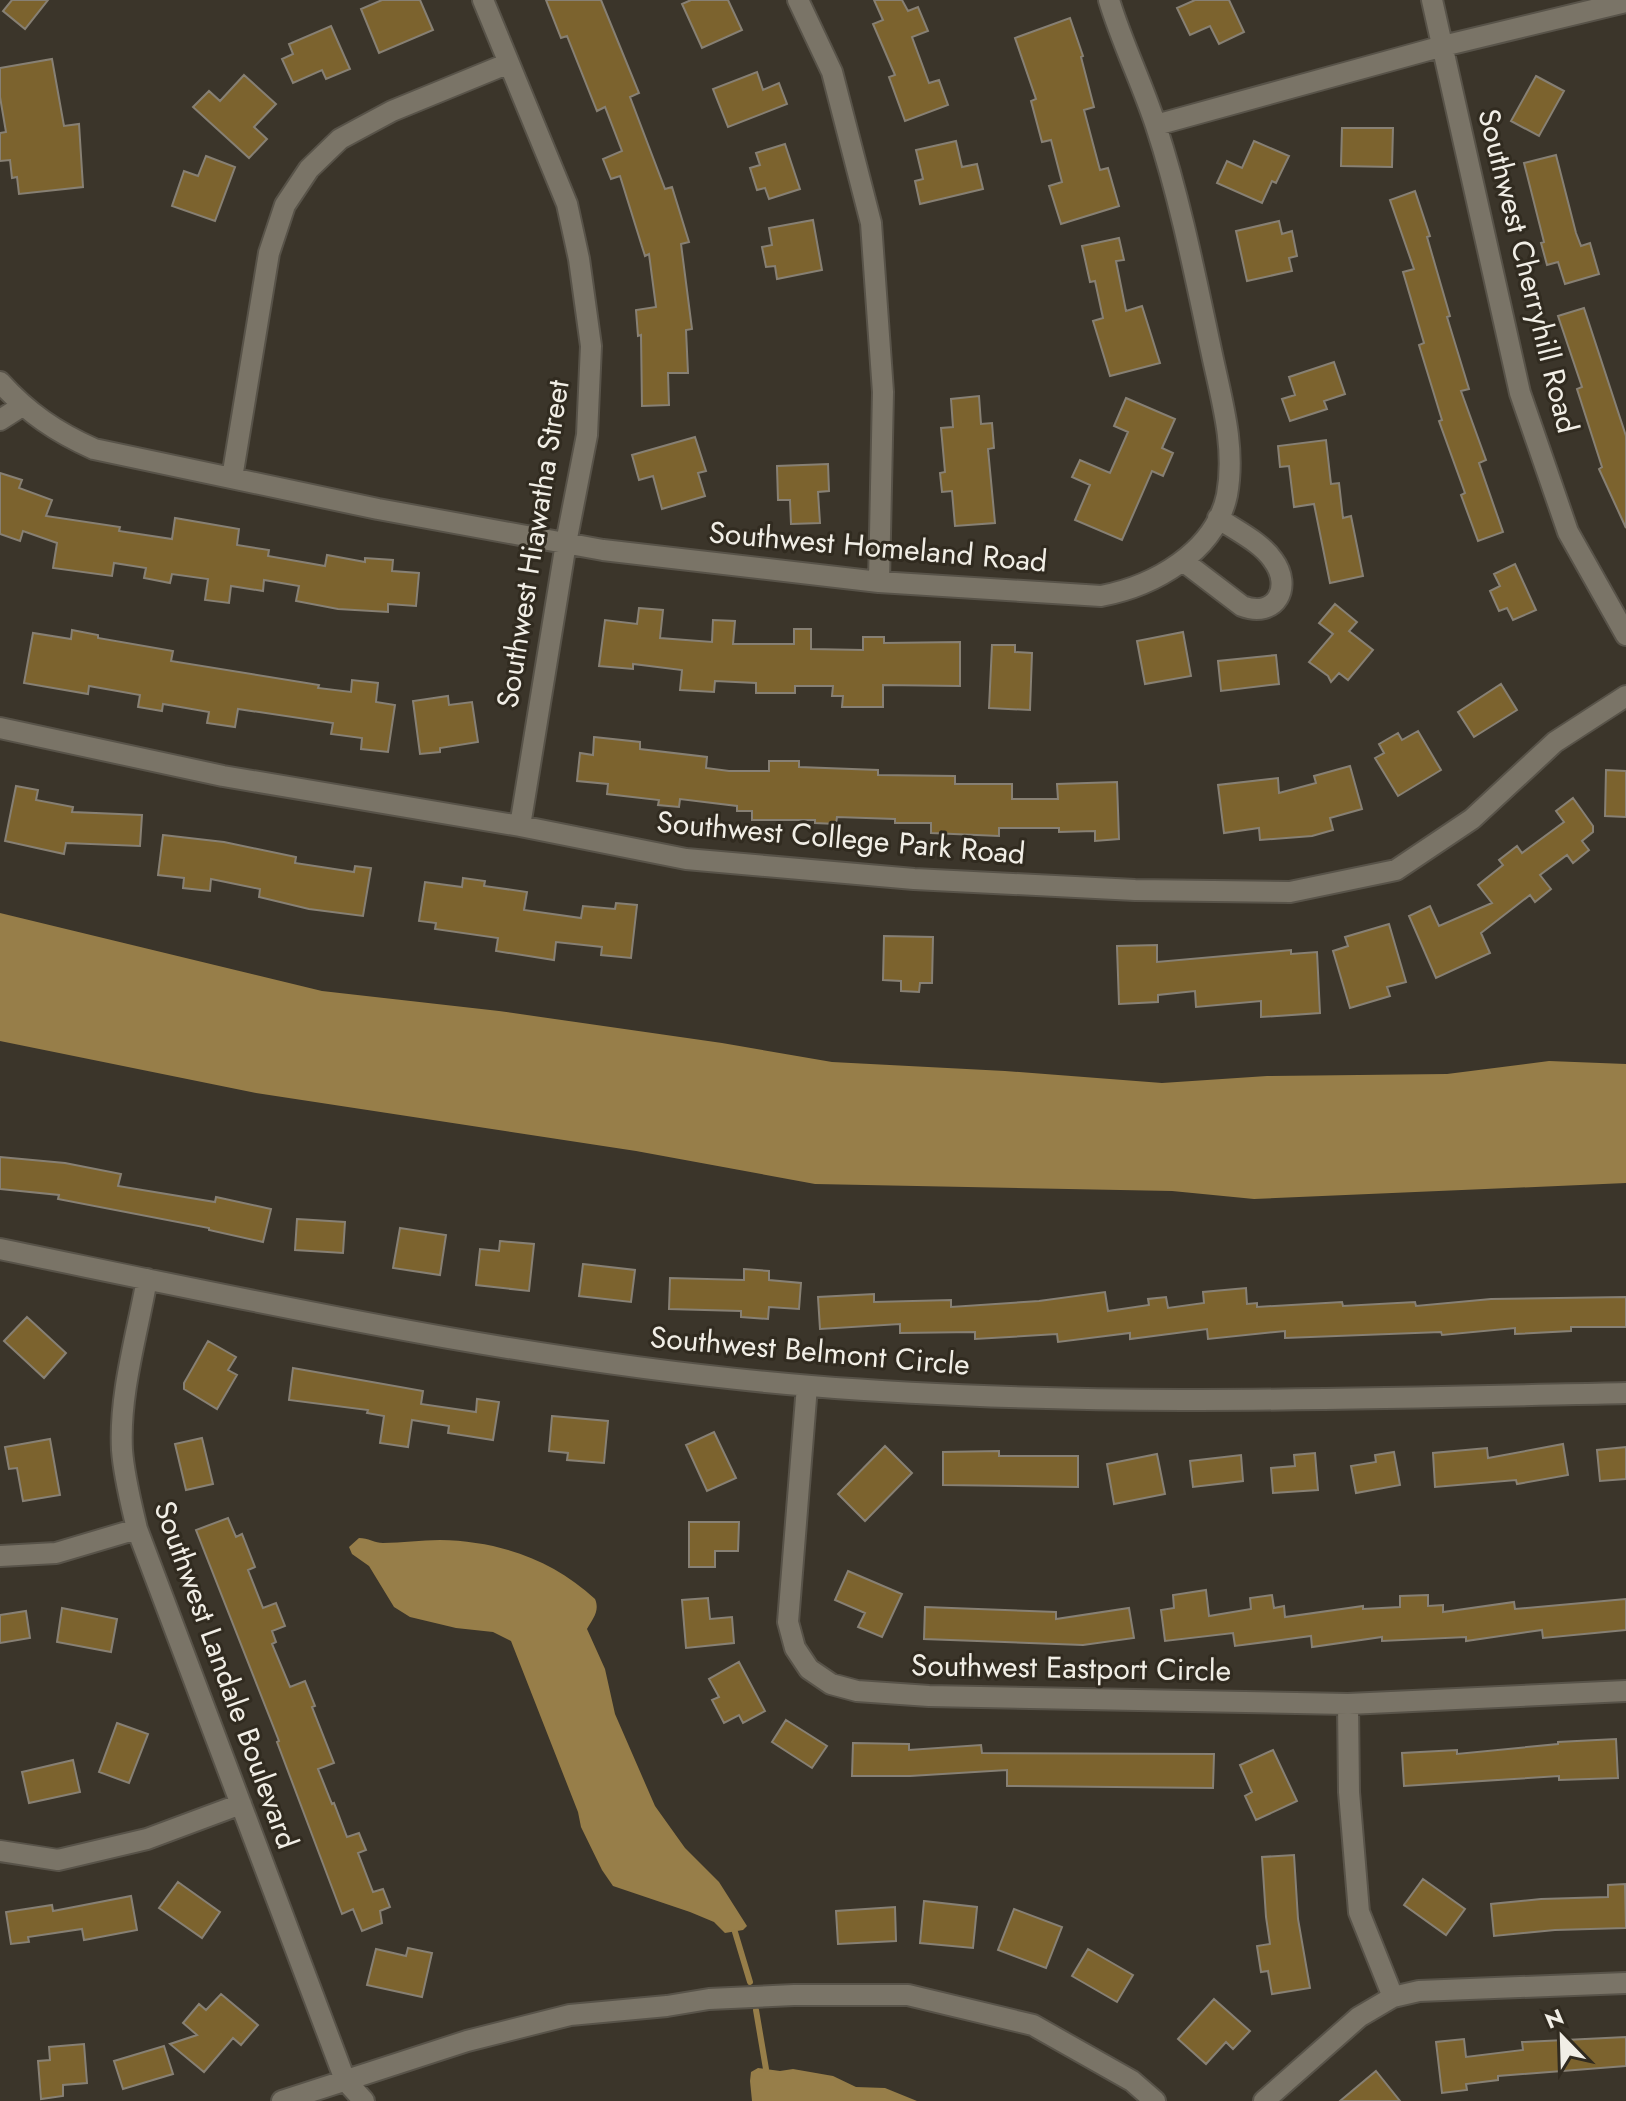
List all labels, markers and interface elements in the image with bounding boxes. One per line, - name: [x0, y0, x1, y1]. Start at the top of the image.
- street label: Southwest Cherryhill Road: [1467, 104, 1590, 437]
- street label: Southwest Hiawatha Street: [485, 376, 580, 711]
- street label: Southwest Homeland Road: [707, 510, 1049, 583]
- street label: Southwest College Park Road: [655, 800, 1027, 875]
- street label: Southwest Belmont Circle: [648, 1315, 972, 1386]
- street label: Southwest Landale Boulevard: [143, 1495, 310, 1855]
- street label: Southwest Eastport Circle: [911, 1643, 1231, 1692]
- north arrow: [1522, 1997, 1602, 2077]
- text: N: [1540, 2000, 1568, 2037]

